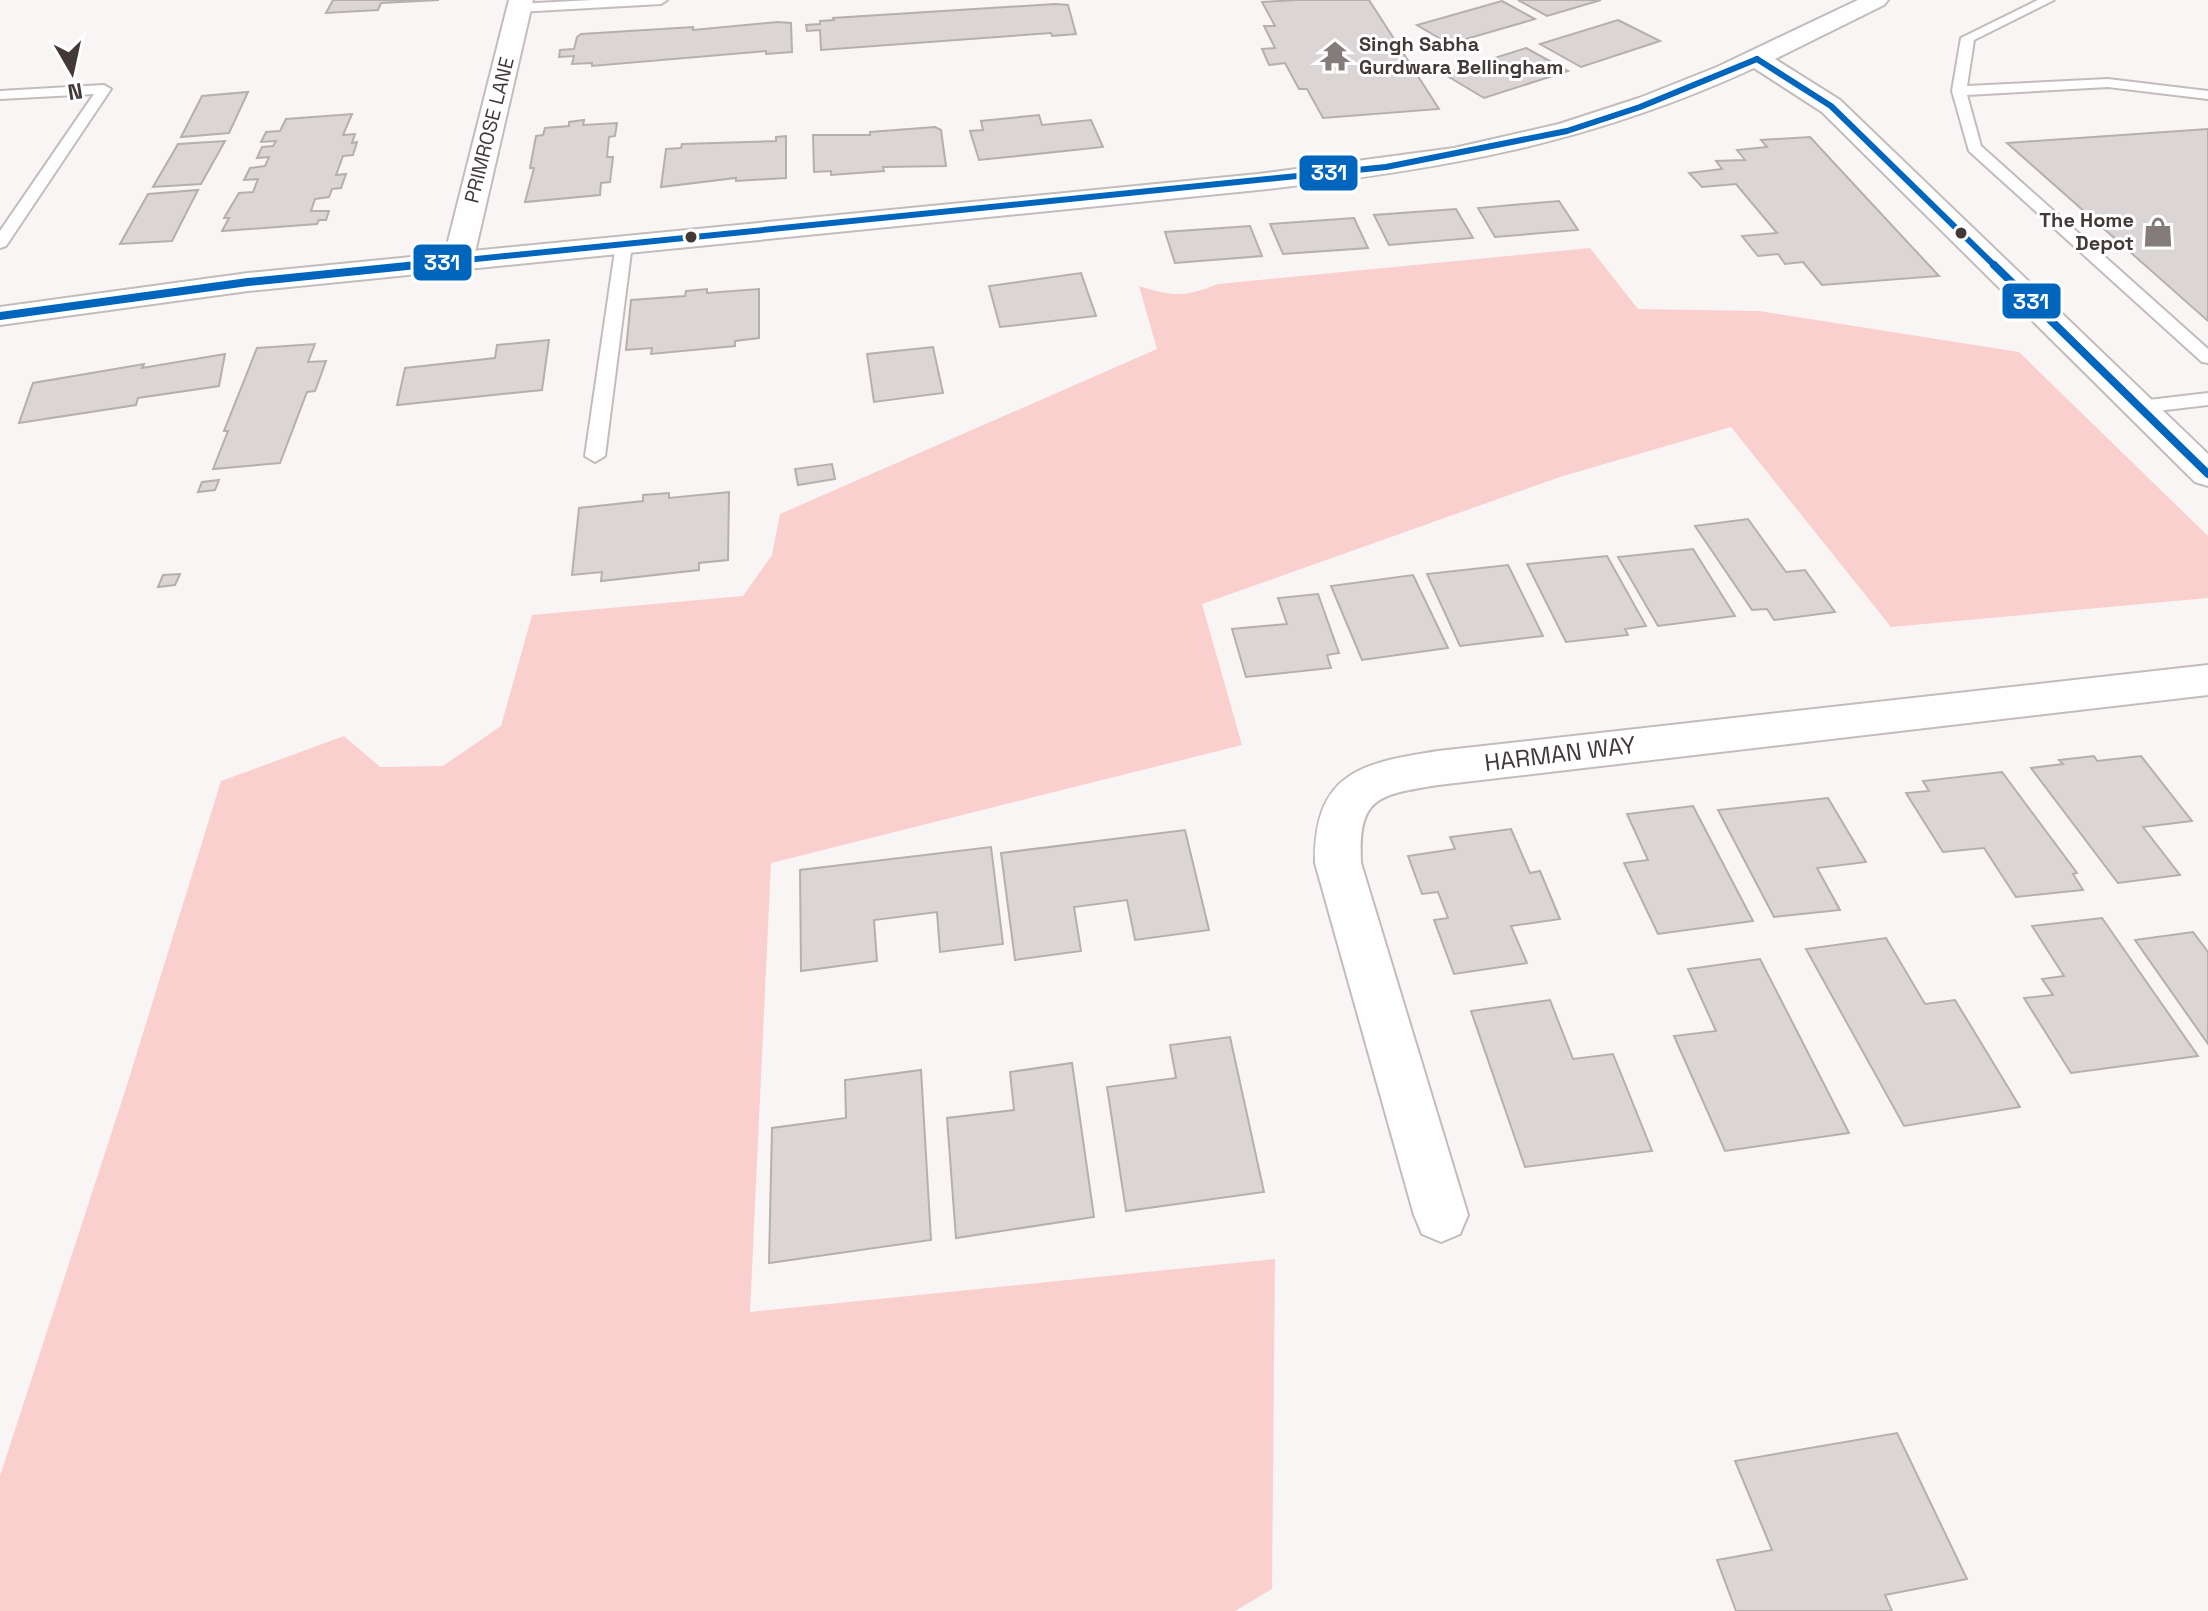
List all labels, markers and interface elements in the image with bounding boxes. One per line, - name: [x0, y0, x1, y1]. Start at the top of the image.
- place label: Singh Sabha Gurdwara Bellingham: [1359, 31, 1563, 80]
- north arrow: [32, 32, 112, 112]
- temple icon: Singh Sabha Gurdwara Bellingham: [1318, 39, 1352, 73]
- street label: PRIMROSE LANE: [458, 54, 520, 206]
- text: N: [66, 77, 85, 107]
- line badge: 331: [1298, 154, 1359, 192]
- text: 331: [1311, 158, 1347, 186]
- place label: The Home Depot: [2039, 207, 2134, 256]
- shop icon: The Home Depot: [2141, 215, 2175, 249]
- unlabelled marker: [1953, 225, 1969, 241]
- unlabelled marker: [683, 229, 699, 245]
- line badge: 331: [412, 243, 473, 282]
- text: 331: [424, 248, 460, 276]
- line badge: 331: [2001, 282, 2062, 320]
- text: 331: [2013, 287, 2049, 315]
- street label: HARMAN WAY: [1483, 729, 1638, 778]

